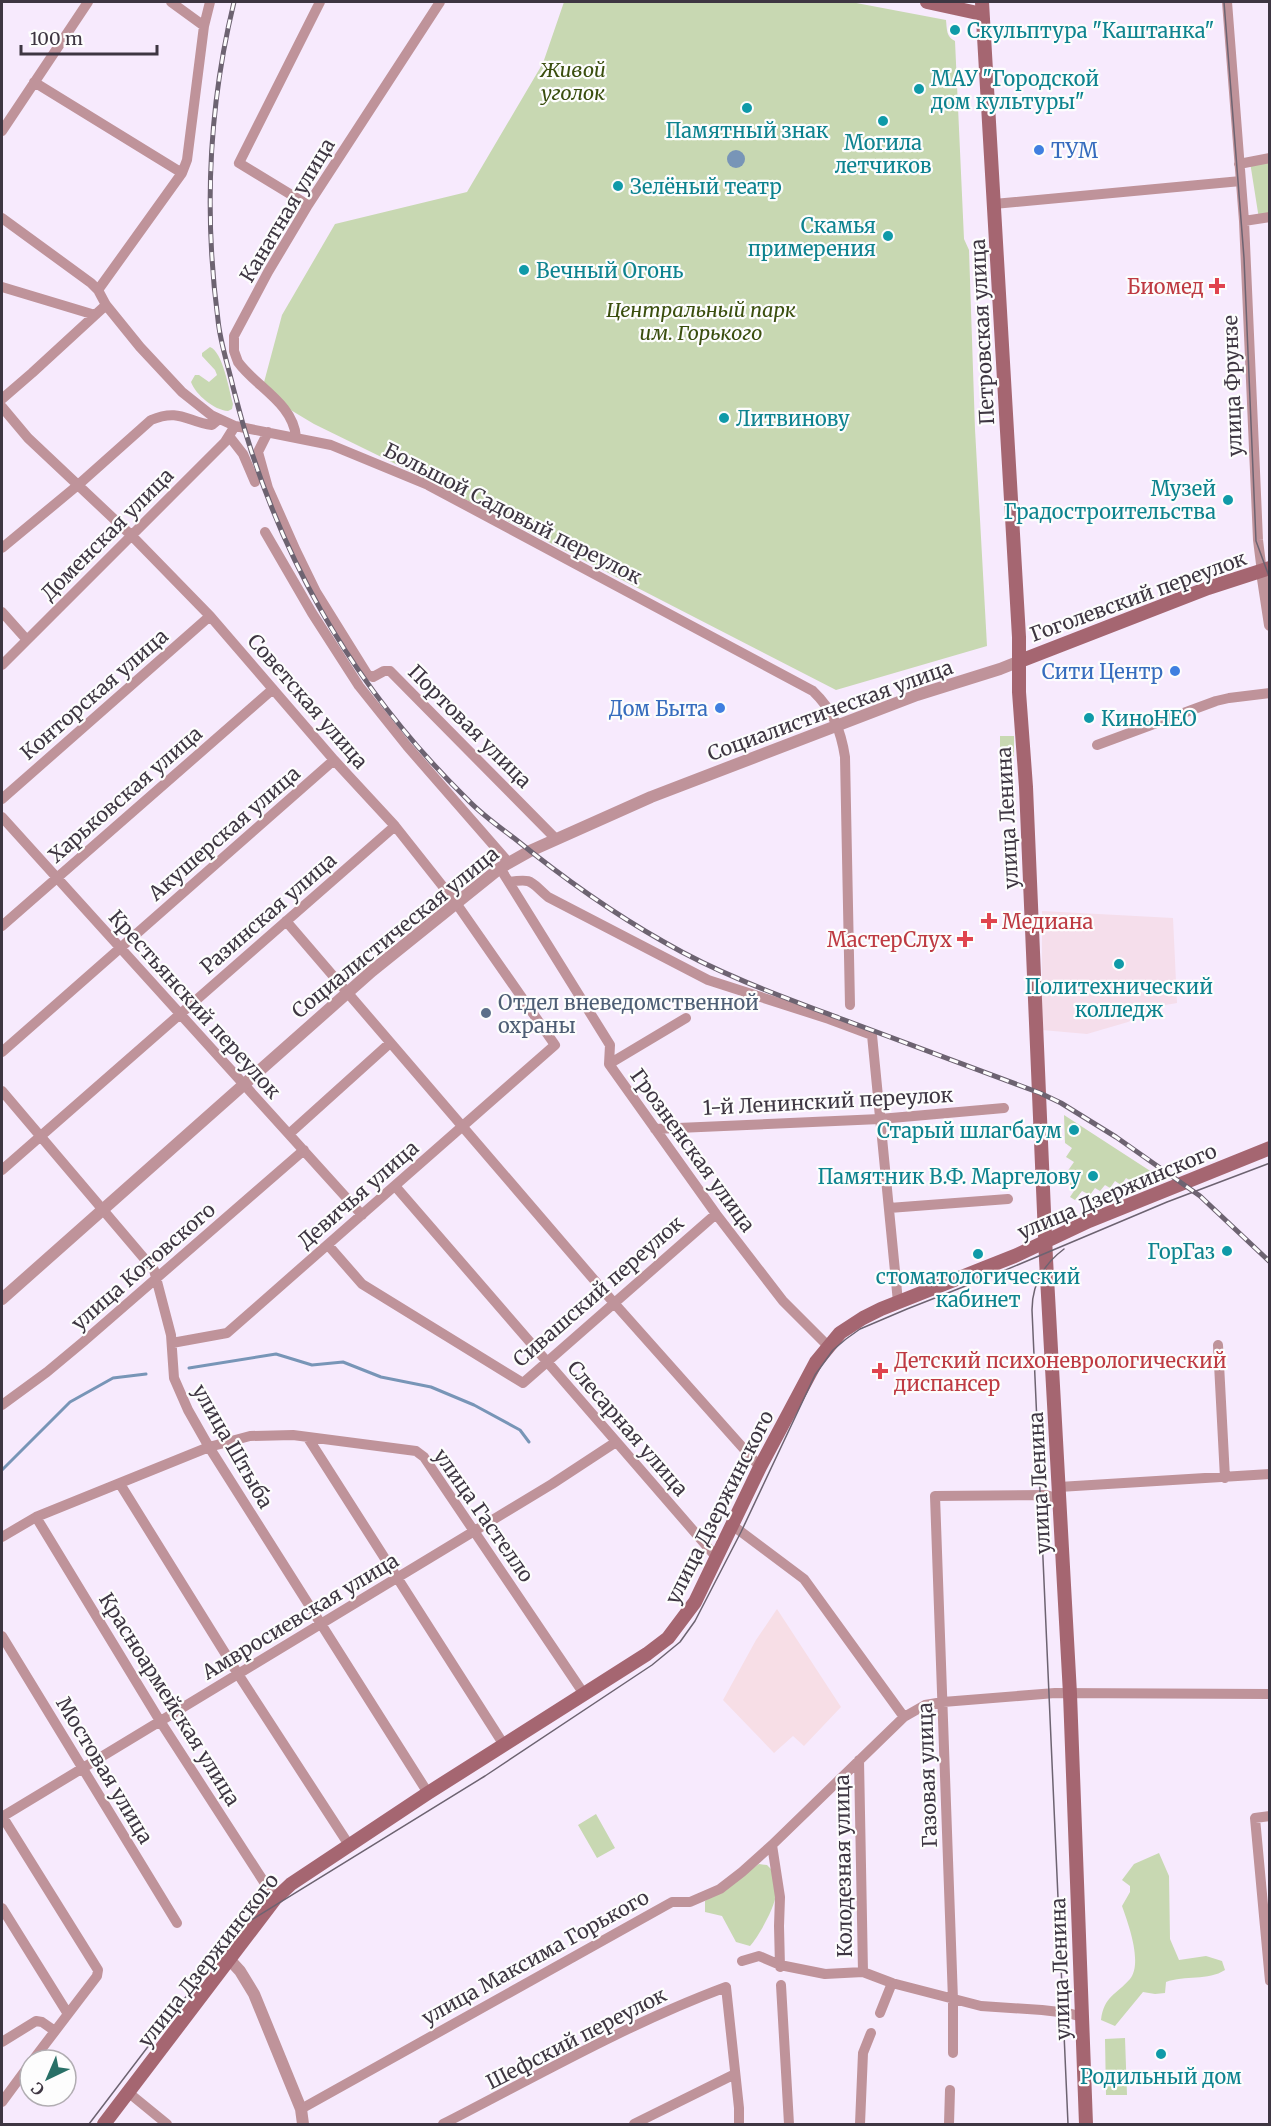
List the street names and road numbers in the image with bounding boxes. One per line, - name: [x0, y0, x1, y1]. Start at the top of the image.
- street label: Канатная улица: [234, 133, 340, 287]
- street label: Петровская улица: [965, 238, 999, 426]
- street label: улица Фрунзе: [1217, 315, 1247, 457]
- street label: Большой Садовый переулок: [380, 437, 647, 589]
- street label: Доменская улица: [36, 462, 179, 605]
- street label: Гоголевский переулок: [1026, 545, 1250, 647]
- street label: Конторская улица: [15, 623, 173, 765]
- street label: Советская улица: [243, 628, 374, 774]
- street label: Социалистическая улица: [704, 654, 956, 766]
- street label: Портовая улица: [403, 659, 537, 793]
- street label: Харьковская улица: [43, 720, 207, 867]
- street label: улица Ленина: [991, 746, 1023, 890]
- street label: Акушерская улица: [142, 760, 305, 906]
- street label: Социалистическая улица: [286, 841, 504, 1023]
- street label: Разинская улица: [195, 847, 341, 979]
- street label: Крестьянский переулок: [104, 905, 287, 1104]
- street label: Грозненская улица: [625, 1063, 761, 1237]
- street label: 1-й Ленинский переулок: [702, 1082, 954, 1120]
- street label: Девичья улица: [293, 1135, 423, 1253]
- street label: улица Дзержинского: [1014, 1138, 1221, 1244]
- street label: улица Котовского: [66, 1196, 220, 1335]
- street label: Сивашский переулок: [508, 1210, 689, 1372]
- street label: Слесарная улица: [562, 1355, 694, 1501]
- street label: улица Штыба: [187, 1379, 279, 1513]
- street label: улица Дзержинского: [659, 1406, 779, 1608]
- street label: улица Ленина: [1023, 1411, 1055, 1555]
- street label: улица Гастелло: [429, 1443, 540, 1587]
- street label: Амвросиевская улица: [196, 1547, 403, 1685]
- street label: Красноармейская улица: [94, 1588, 246, 1810]
- street label: Мостовая улица: [51, 1692, 159, 1848]
- street label: Газовая улица: [912, 1702, 942, 1848]
- street label: Колодезная улица: [829, 1774, 857, 1958]
- street label: улица Дзержинского: [132, 1868, 284, 2052]
- street label: улица Максима Горького: [417, 1884, 653, 2030]
- street label: улица Ленина: [1045, 1897, 1075, 2041]
- street label: Шефский переулок: [482, 1982, 671, 2094]

